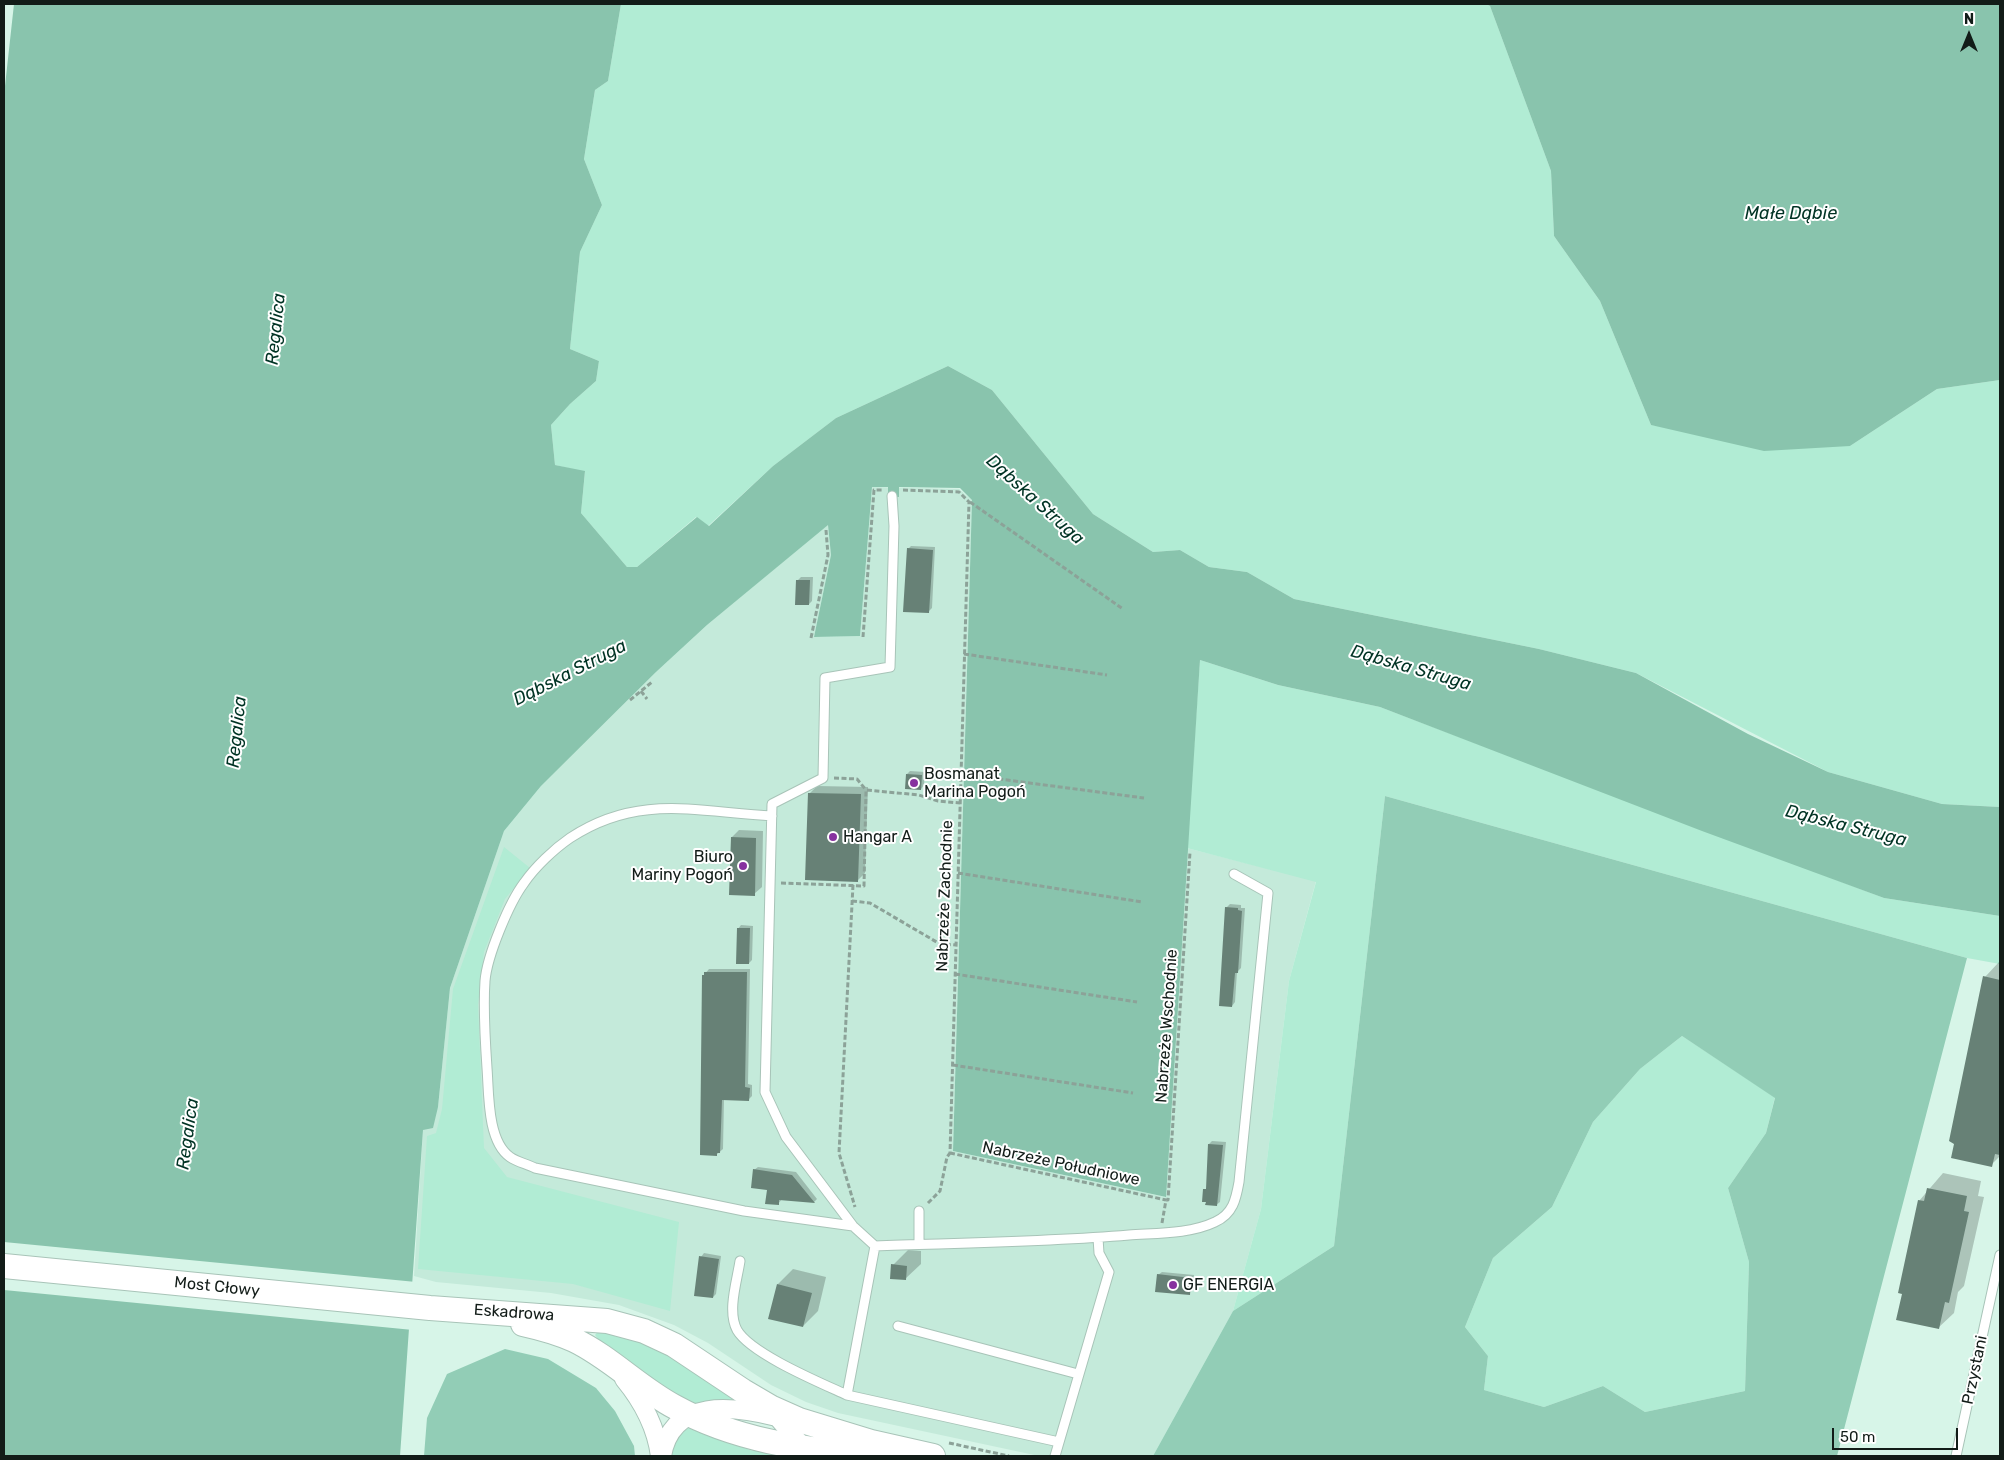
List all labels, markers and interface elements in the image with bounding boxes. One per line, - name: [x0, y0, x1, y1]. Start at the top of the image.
- north arrow: [1944, 10, 1994, 60]
- text: N: [1964, 11, 1974, 28]
- water label: Małe Dąbie: [1745, 203, 1837, 225]
- water label: Regalica: [261, 292, 291, 366]
- water label: Dąbska Struga: [982, 450, 1088, 550]
- water label: Dąbska Struga: [510, 635, 630, 711]
- water label: Dąbska Struga: [1348, 641, 1474, 695]
- water label: Regalica: [222, 695, 252, 769]
- place label: Bosmanat Marina Pogoń: [924, 764, 1026, 802]
- marker: Bosmanat Marina Pogoń: [908, 777, 920, 789]
- water label: Dąbska Struga: [1783, 800, 1909, 852]
- street label: Nabrzeże Zachodnie: [933, 820, 957, 972]
- place label: Hangar A: [843, 827, 912, 847]
- marker: Hangar A: [827, 831, 839, 843]
- place label: Biuro Mariny Pogoń: [632, 847, 733, 885]
- marker: Biuro Mariny Pogoń: [737, 860, 749, 872]
- street label: Nabrzeże Wschodnie: [1152, 949, 1182, 1103]
- water label: Regalica: [172, 1097, 204, 1171]
- street label: Nabrzeże Południowe: [981, 1138, 1141, 1190]
- street label: Most Cłowy: [173, 1273, 261, 1301]
- place label: GF ENERGIA: [1183, 1275, 1274, 1295]
- marker: GF ENERGIA: [1167, 1279, 1179, 1291]
- street label: Eskadrowa: [473, 1301, 555, 1325]
- street label: Przystani: [1958, 1334, 1992, 1406]
- scale bar: [1834, 1418, 1960, 1450]
- text: 50 m: [1840, 1428, 1875, 1446]

